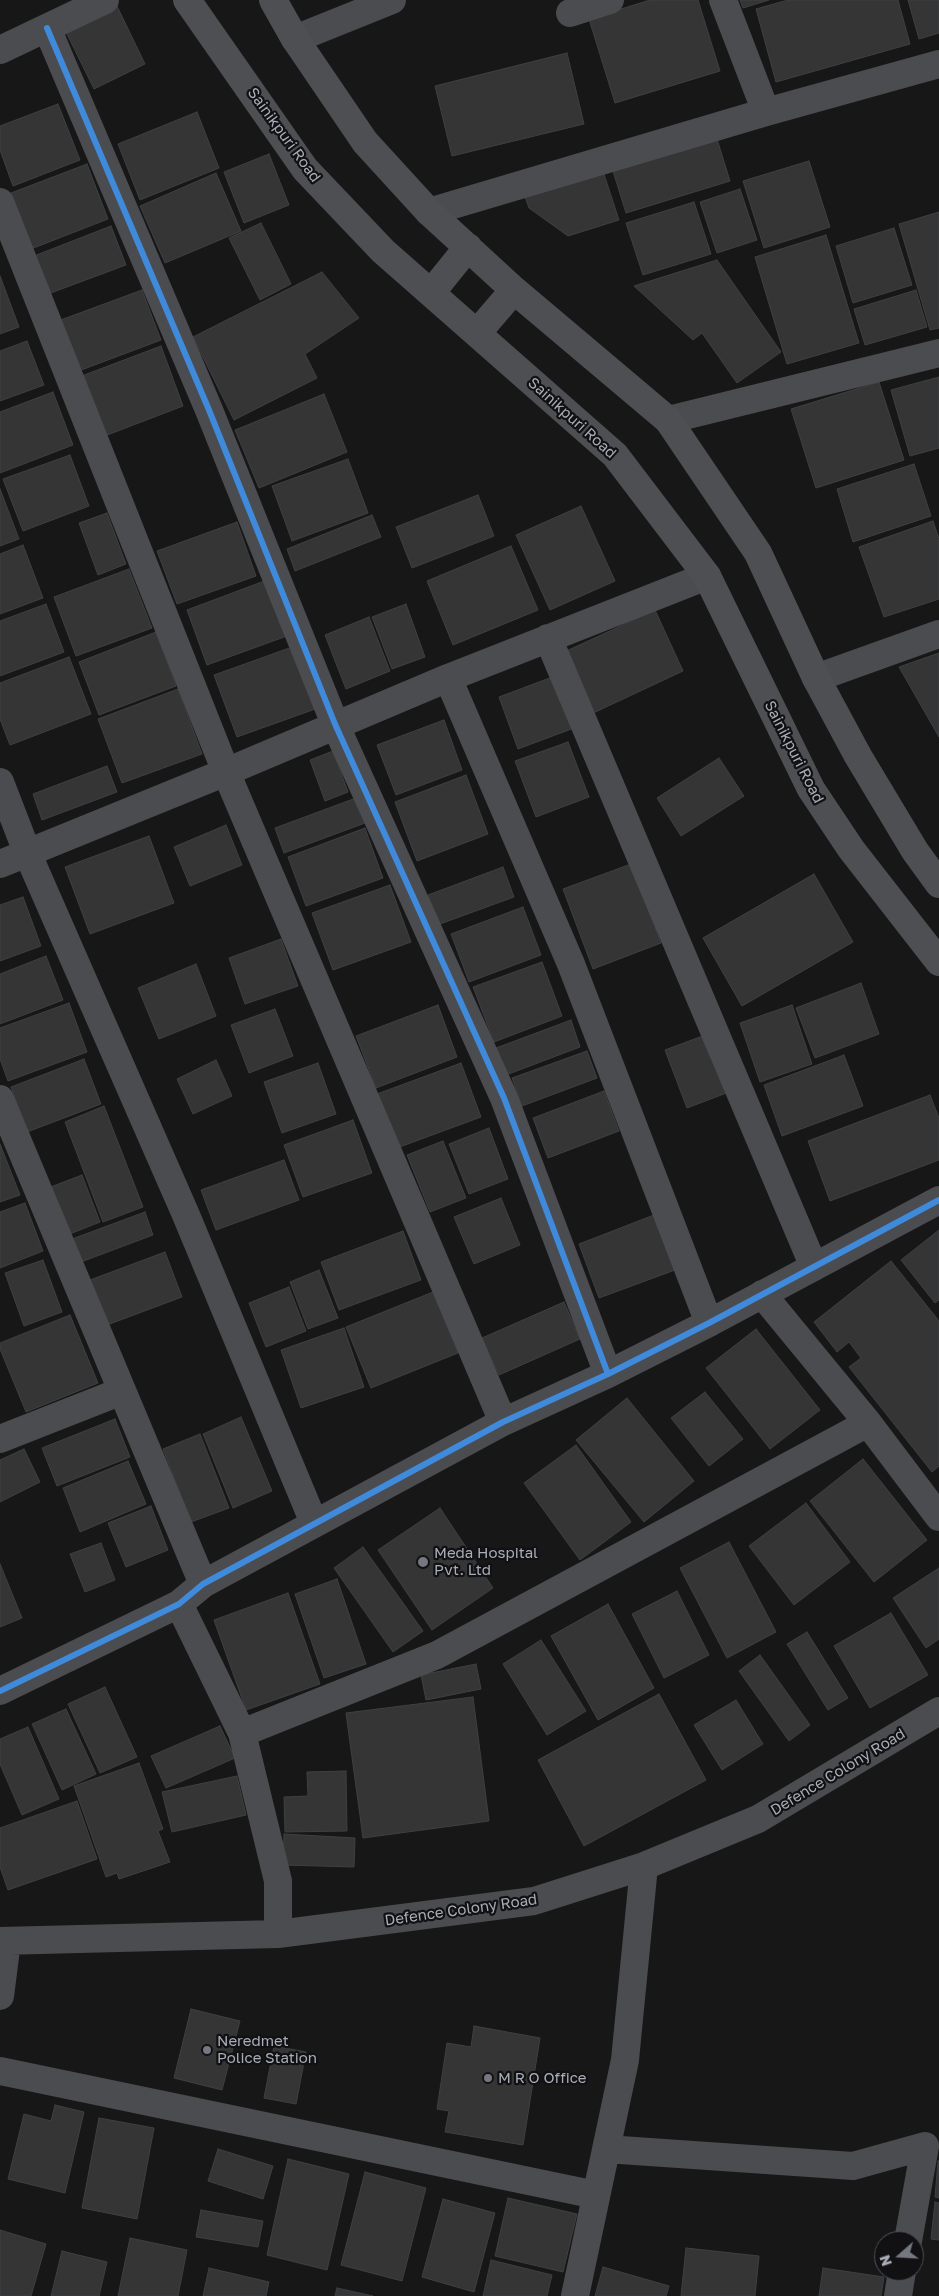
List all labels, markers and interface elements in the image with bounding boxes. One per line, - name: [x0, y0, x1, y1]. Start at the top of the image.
- street label: Sainikpuri Road: [244, 84, 324, 186]
- street label: Sainikpuri Road: [524, 374, 620, 462]
- street label: Sainikpuri Road: [760, 698, 828, 806]
- place label: Meda Hospital Pvt. Ltd: [434, 1544, 538, 1579]
- marker: Meda Hospital Pvt. Ltd: [416, 1555, 430, 1569]
- street label: Defence Colony Road: [768, 1725, 908, 1819]
- street label: Defence Colony Road: [384, 1890, 538, 1930]
- place label: Neredmet Police Station: [217, 2032, 317, 2067]
- marker: Neredmet Police Station: [201, 2044, 213, 2056]
- place label: M R O Office: [498, 2069, 587, 2087]
- marker: M R O Office: [482, 2072, 494, 2084]
- north arrow: [874, 2231, 924, 2281]
- text: N: [876, 2253, 895, 2269]

